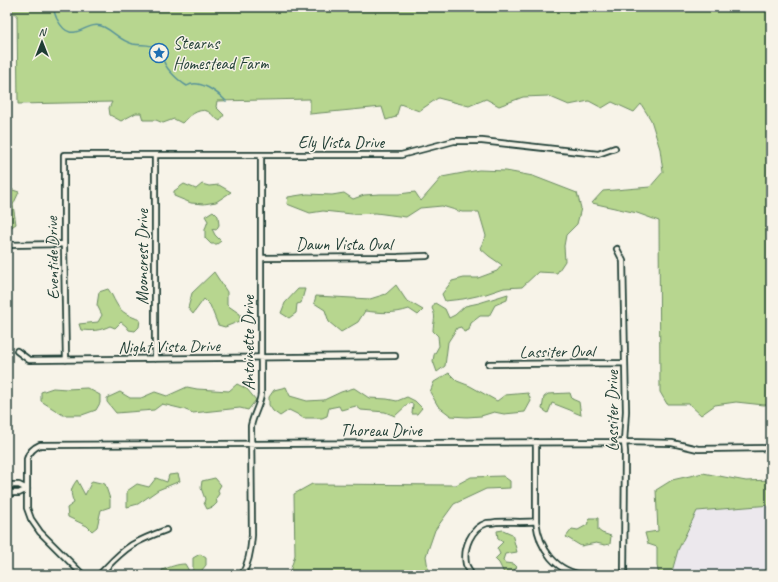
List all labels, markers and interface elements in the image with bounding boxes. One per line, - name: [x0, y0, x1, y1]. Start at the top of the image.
- north arrow: [22, 22, 62, 62]
- text: N: [39, 25, 48, 39]
- place label: Stearns Homestead Farm: [173, 33, 269, 74]
- place icon: Stearns Homestead Farm: [148, 42, 170, 64]
- street label: Ely Vista Drive: [298, 132, 385, 153]
- street label: Mooncrest Drive: [132, 208, 153, 305]
- street label: Eventide Drive: [41, 215, 64, 300]
- street label: Dawn Vista Oval: [296, 234, 395, 255]
- street label: Antoinette Drive: [238, 294, 259, 391]
- street label: Night Vista Drive: [118, 335, 221, 358]
- street label: Lassiter Oval: [519, 340, 598, 363]
- street label: Lassiter Drive: [602, 369, 623, 452]
- street label: Thoreau Drive: [340, 420, 423, 441]

